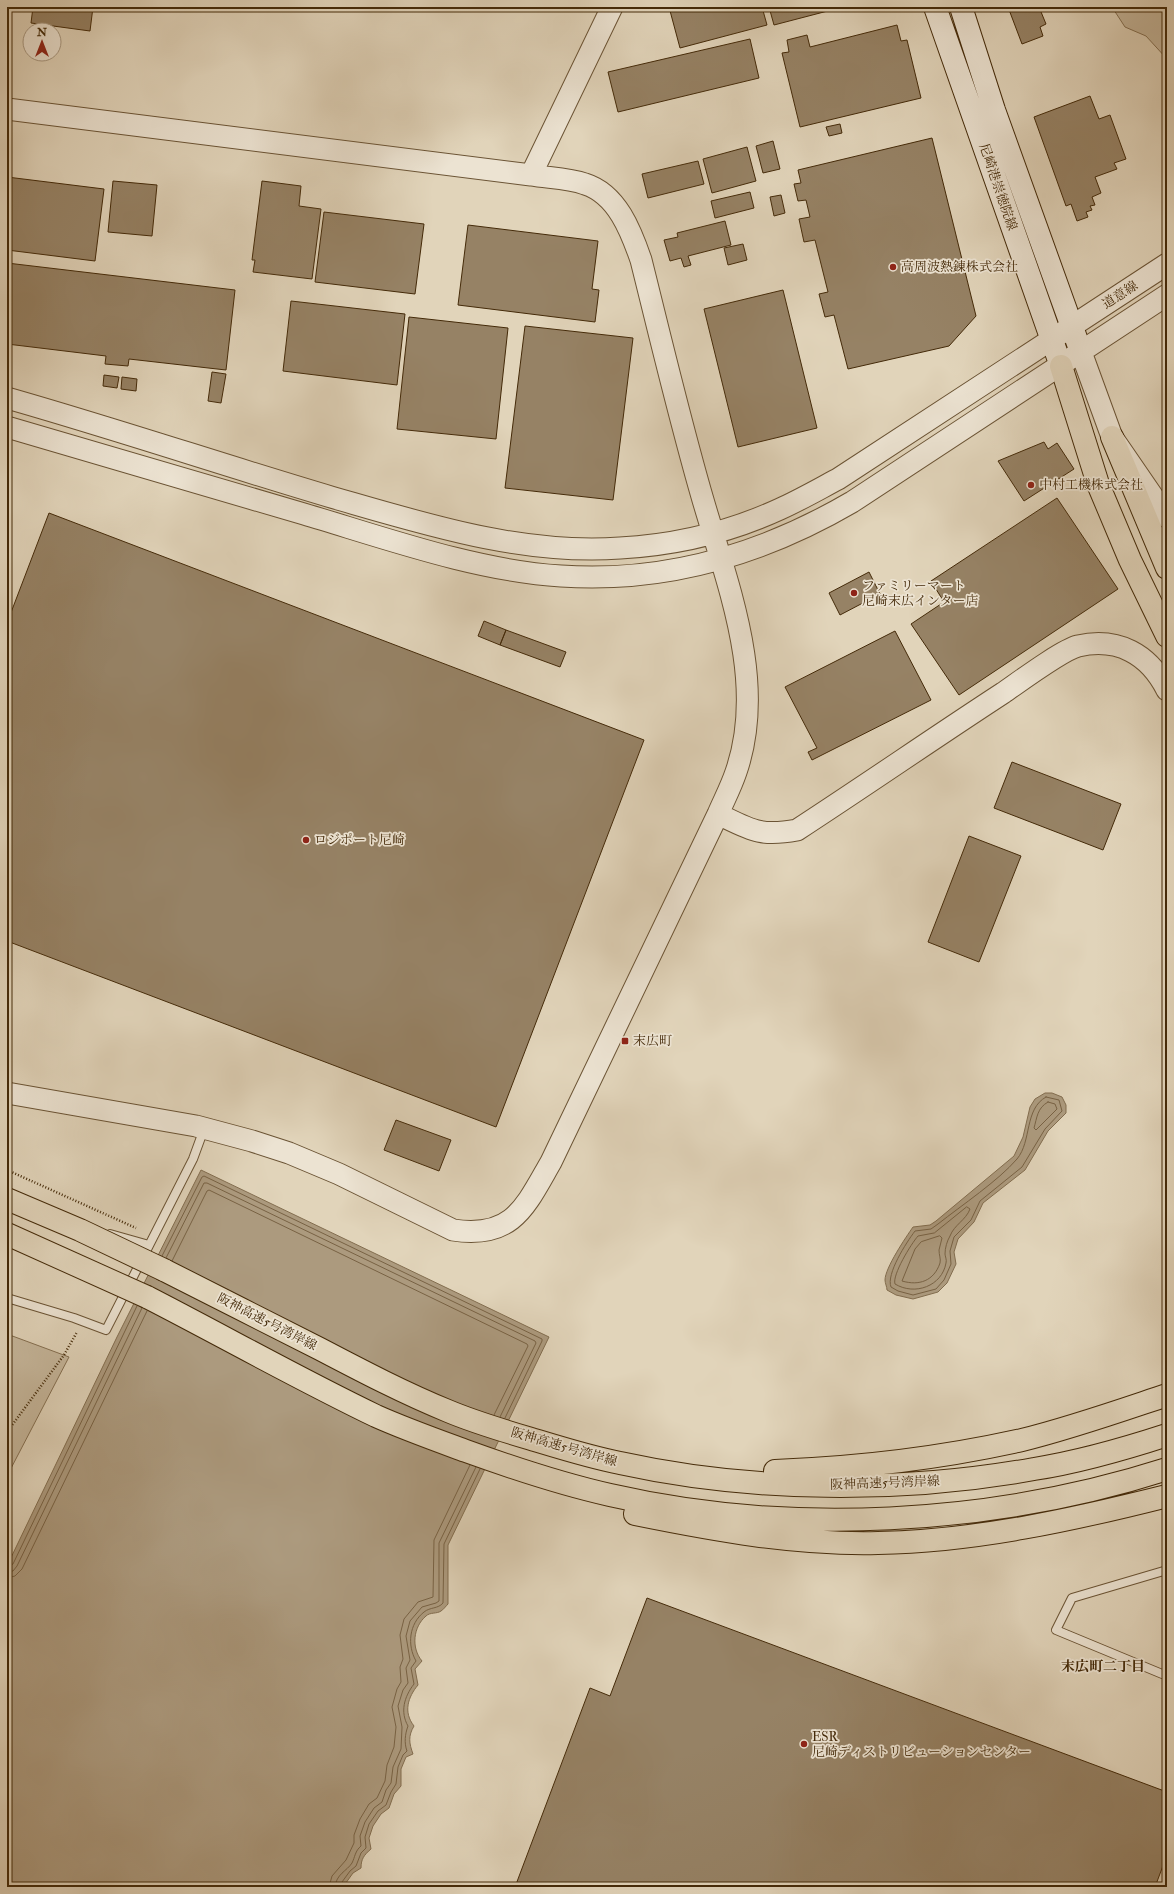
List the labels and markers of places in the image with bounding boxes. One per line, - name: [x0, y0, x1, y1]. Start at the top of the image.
- place label: 高周波熱錬株式会社: [901, 259, 1018, 275]
- marker: 高周波熱錬株式会社: [888, 262, 898, 272]
- place label: 中村工機株式会社: [1039, 477, 1143, 493]
- marker: 中村工機株式会社: [1026, 480, 1036, 490]
- place label: ファミリーマート 尼崎末広インター店: [862, 578, 978, 609]
- marker: ファミリーマート 尼崎末広インター店: [849, 588, 859, 598]
- place label: ロジポート尼崎: [314, 832, 405, 848]
- marker: ロジポート尼崎: [301, 835, 311, 845]
- place label: 末広町: [633, 1033, 672, 1049]
- marker: 末広町: [620, 1036, 630, 1046]
- place label: ESR 尼崎ディストリビューションセンター: [812, 1729, 1031, 1760]
- marker: ESR 尼崎ディストリビューションセンター: [799, 1739, 809, 1749]

